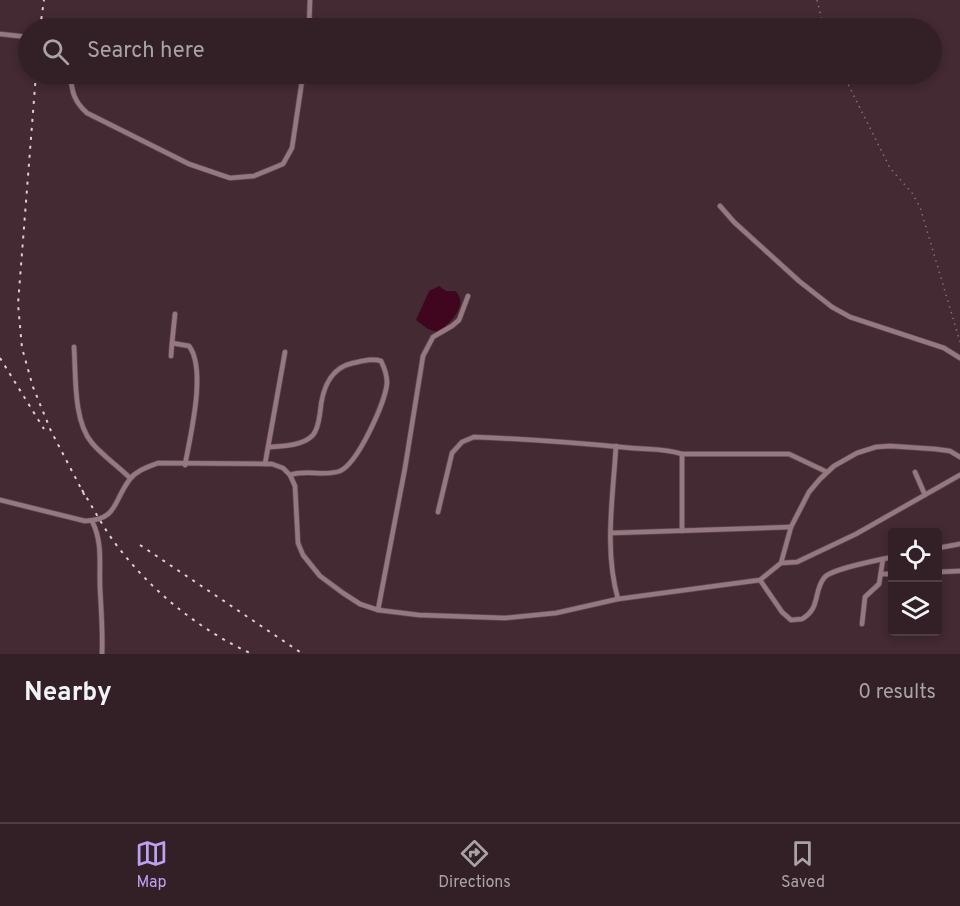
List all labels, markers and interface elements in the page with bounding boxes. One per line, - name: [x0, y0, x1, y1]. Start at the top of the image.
- search box: [18, 18, 942, 84]
- icon: search: [39, 35, 72, 68]
- text: Search here: [87, 38, 205, 65]
- map controls: [888, 528, 942, 636]
- button: locate: [888, 528, 942, 582]
- button: layers: [888, 582, 942, 636]
- text: Nearby: [24, 677, 112, 710]
- text: 0 results: [858, 680, 936, 706]
- tab: Map: [135, 837, 168, 893]
- tab: Directions: [438, 837, 511, 893]
- tab: Saved: [781, 837, 825, 893]

